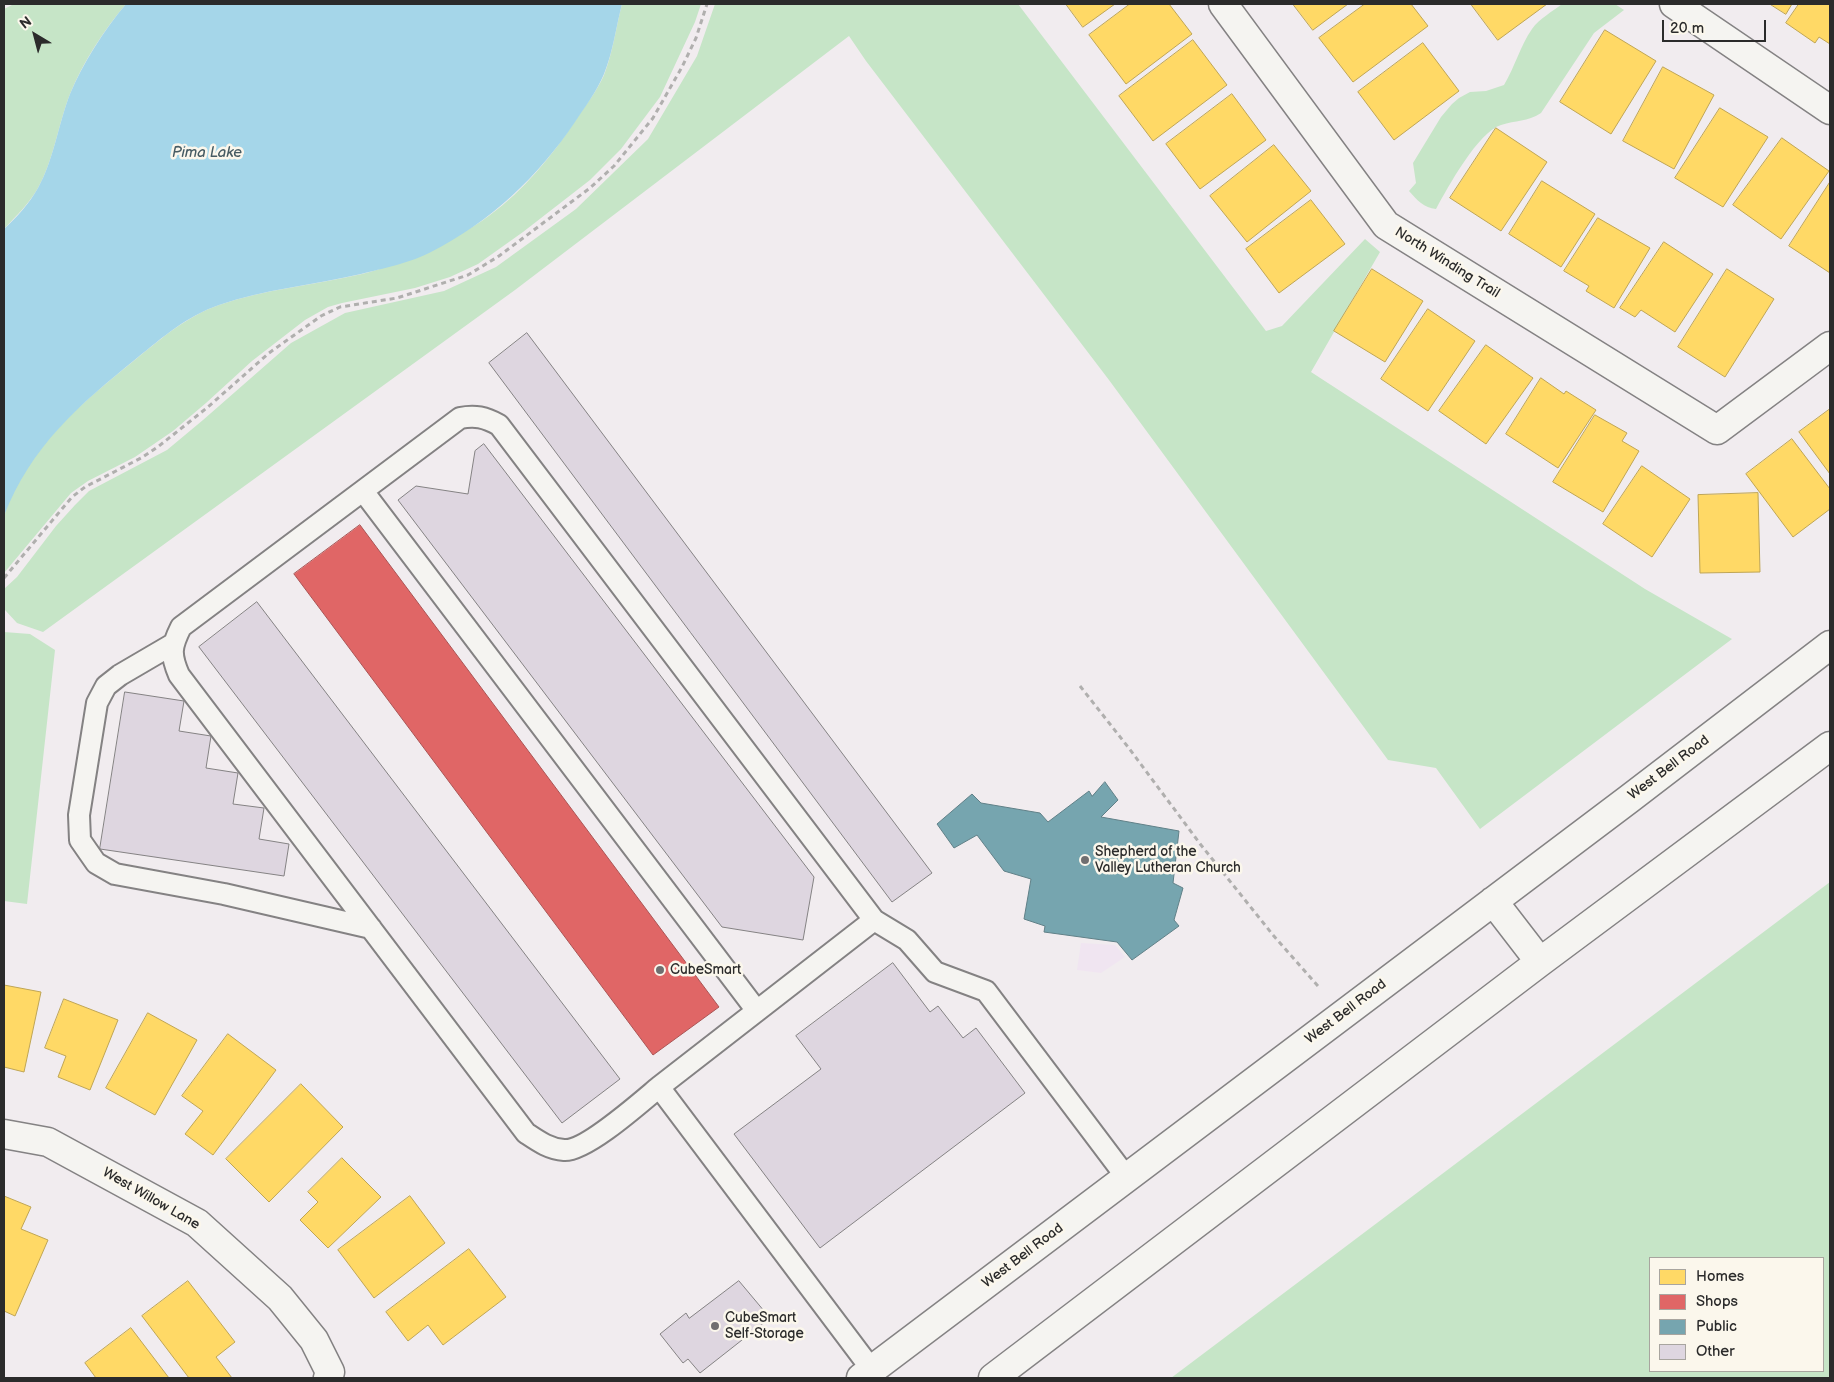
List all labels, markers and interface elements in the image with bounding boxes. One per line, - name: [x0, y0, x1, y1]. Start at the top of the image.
- north arrow: [10, 10, 60, 60]
- scale bar: [1664, 10, 1768, 42]
- text: N: [16, 13, 35, 33]
- text: 20 m: [1670, 19, 1704, 38]
- water label: Pima Lake: [172, 144, 242, 162]
- street label: North Winding Trail: [1391, 224, 1503, 302]
- street label: West Bell Road: [1625, 732, 1713, 804]
- place label: Shepherd of the Valley Lutheran Church: [1095, 844, 1241, 876]
- marker: Shepherd of the Valley Lutheran Church: [1079, 854, 1091, 866]
- place label: CubeSmart: [670, 962, 741, 978]
- marker: CubeSmart: [654, 964, 666, 976]
- street label: West Bell Road: [1302, 976, 1390, 1048]
- street label: West Willow Lane: [99, 1164, 203, 1234]
- street label: West Bell Road: [979, 1220, 1067, 1292]
- legend: [1649, 1257, 1824, 1372]
- text: Homes: [1696, 1267, 1744, 1286]
- text: Shops: [1696, 1292, 1738, 1311]
- place label: CubeSmart Self-Storage: [725, 1310, 804, 1342]
- text: Public: [1696, 1317, 1737, 1336]
- marker: CubeSmart Self-Storage: [709, 1320, 721, 1332]
- text: Other: [1696, 1342, 1735, 1361]

